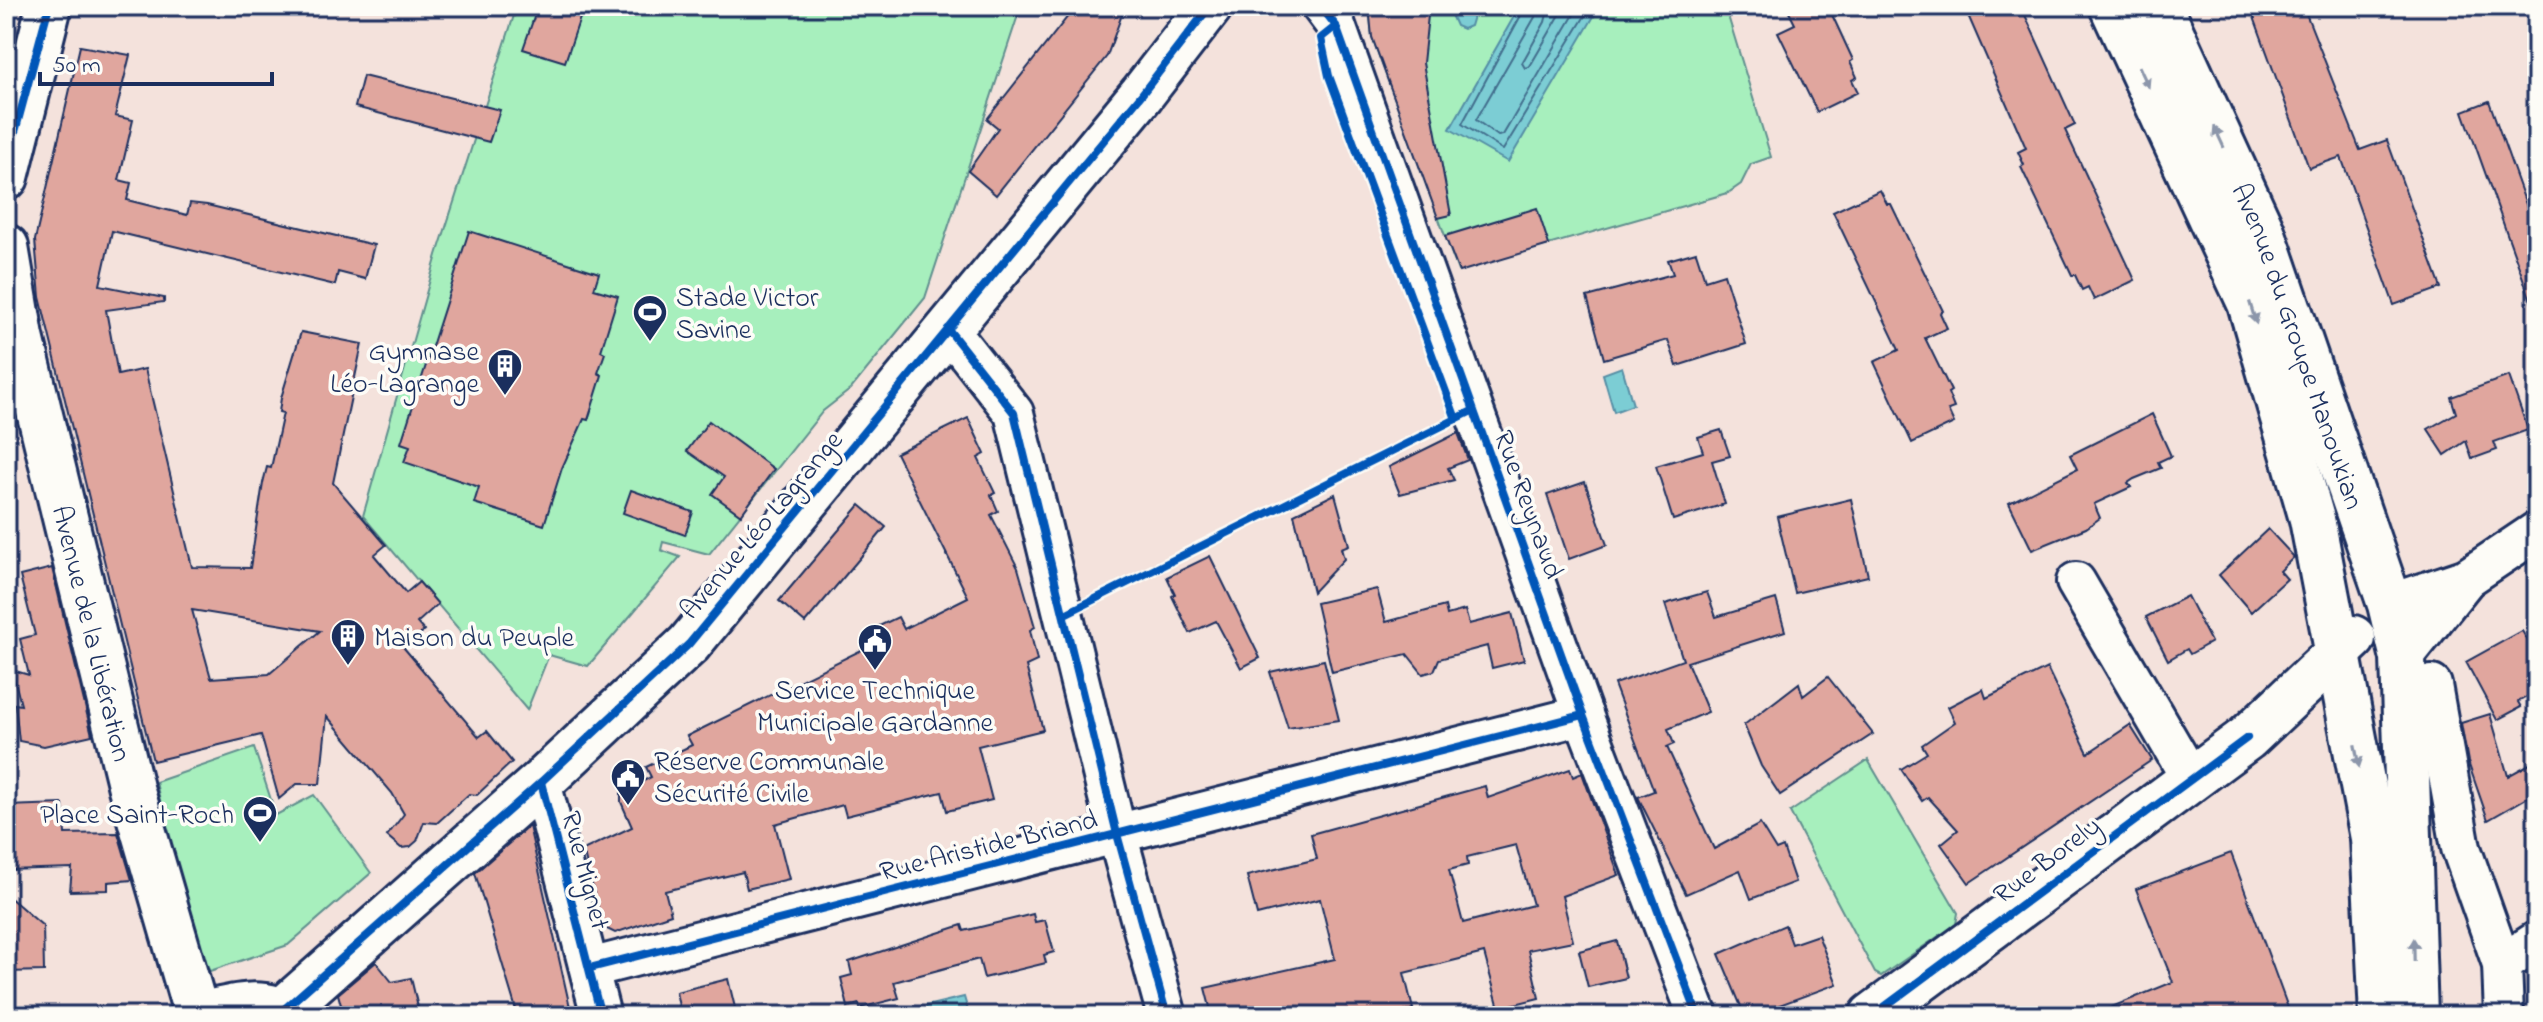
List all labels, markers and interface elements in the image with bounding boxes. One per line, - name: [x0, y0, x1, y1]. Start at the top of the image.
- scale bar: [40, 36, 272, 86]
- text: 50 m: [52, 49, 101, 84]
- one-way arrow: [2137, 65, 2151, 89]
- one-way arrow: [2212, 125, 2225, 148]
- street label: Avenue du Groupe Manoukian: [2219, 177, 2373, 515]
- place label: Stade Victor Savine: [676, 279, 819, 352]
- sports icon: Stade Victor Savine: [631, 293, 669, 343]
- one-way arrow: [2247, 301, 2260, 325]
- place label: Gymnase Léo-Lagrange: [330, 333, 479, 406]
- building icon: Gymnase Léo-Lagrange: [486, 347, 524, 397]
- street label: Avenue Léo Lagrange: [671, 422, 855, 630]
- street label: Rue Reynaud: [1481, 425, 1573, 585]
- street label: Avenue de la Libération: [39, 502, 141, 766]
- building icon: Maison du Peuple: [329, 617, 367, 667]
- place label: Maison du Peuple: [374, 619, 575, 660]
- public building icon: Service Technique Municipale Gardanne: [856, 622, 894, 672]
- place label: Service Technique Municipale Gardanne: [757, 672, 994, 745]
- place label: Réserve Communale Sécurité Civile: [654, 743, 885, 816]
- one-way arrow: [2352, 744, 2364, 769]
- public building icon: Réserve Communale Sécurité Civile: [609, 757, 647, 807]
- sports icon: Place Saint-Roch: [241, 794, 279, 844]
- place label: Place Saint-Roch: [40, 796, 234, 837]
- street label: Rue Aristide Briand: [876, 800, 1102, 894]
- street label: Rue Mignet: [548, 807, 619, 935]
- street label: Rue Borely: [1986, 808, 2111, 916]
- one-way arrow: [2408, 936, 2420, 962]

